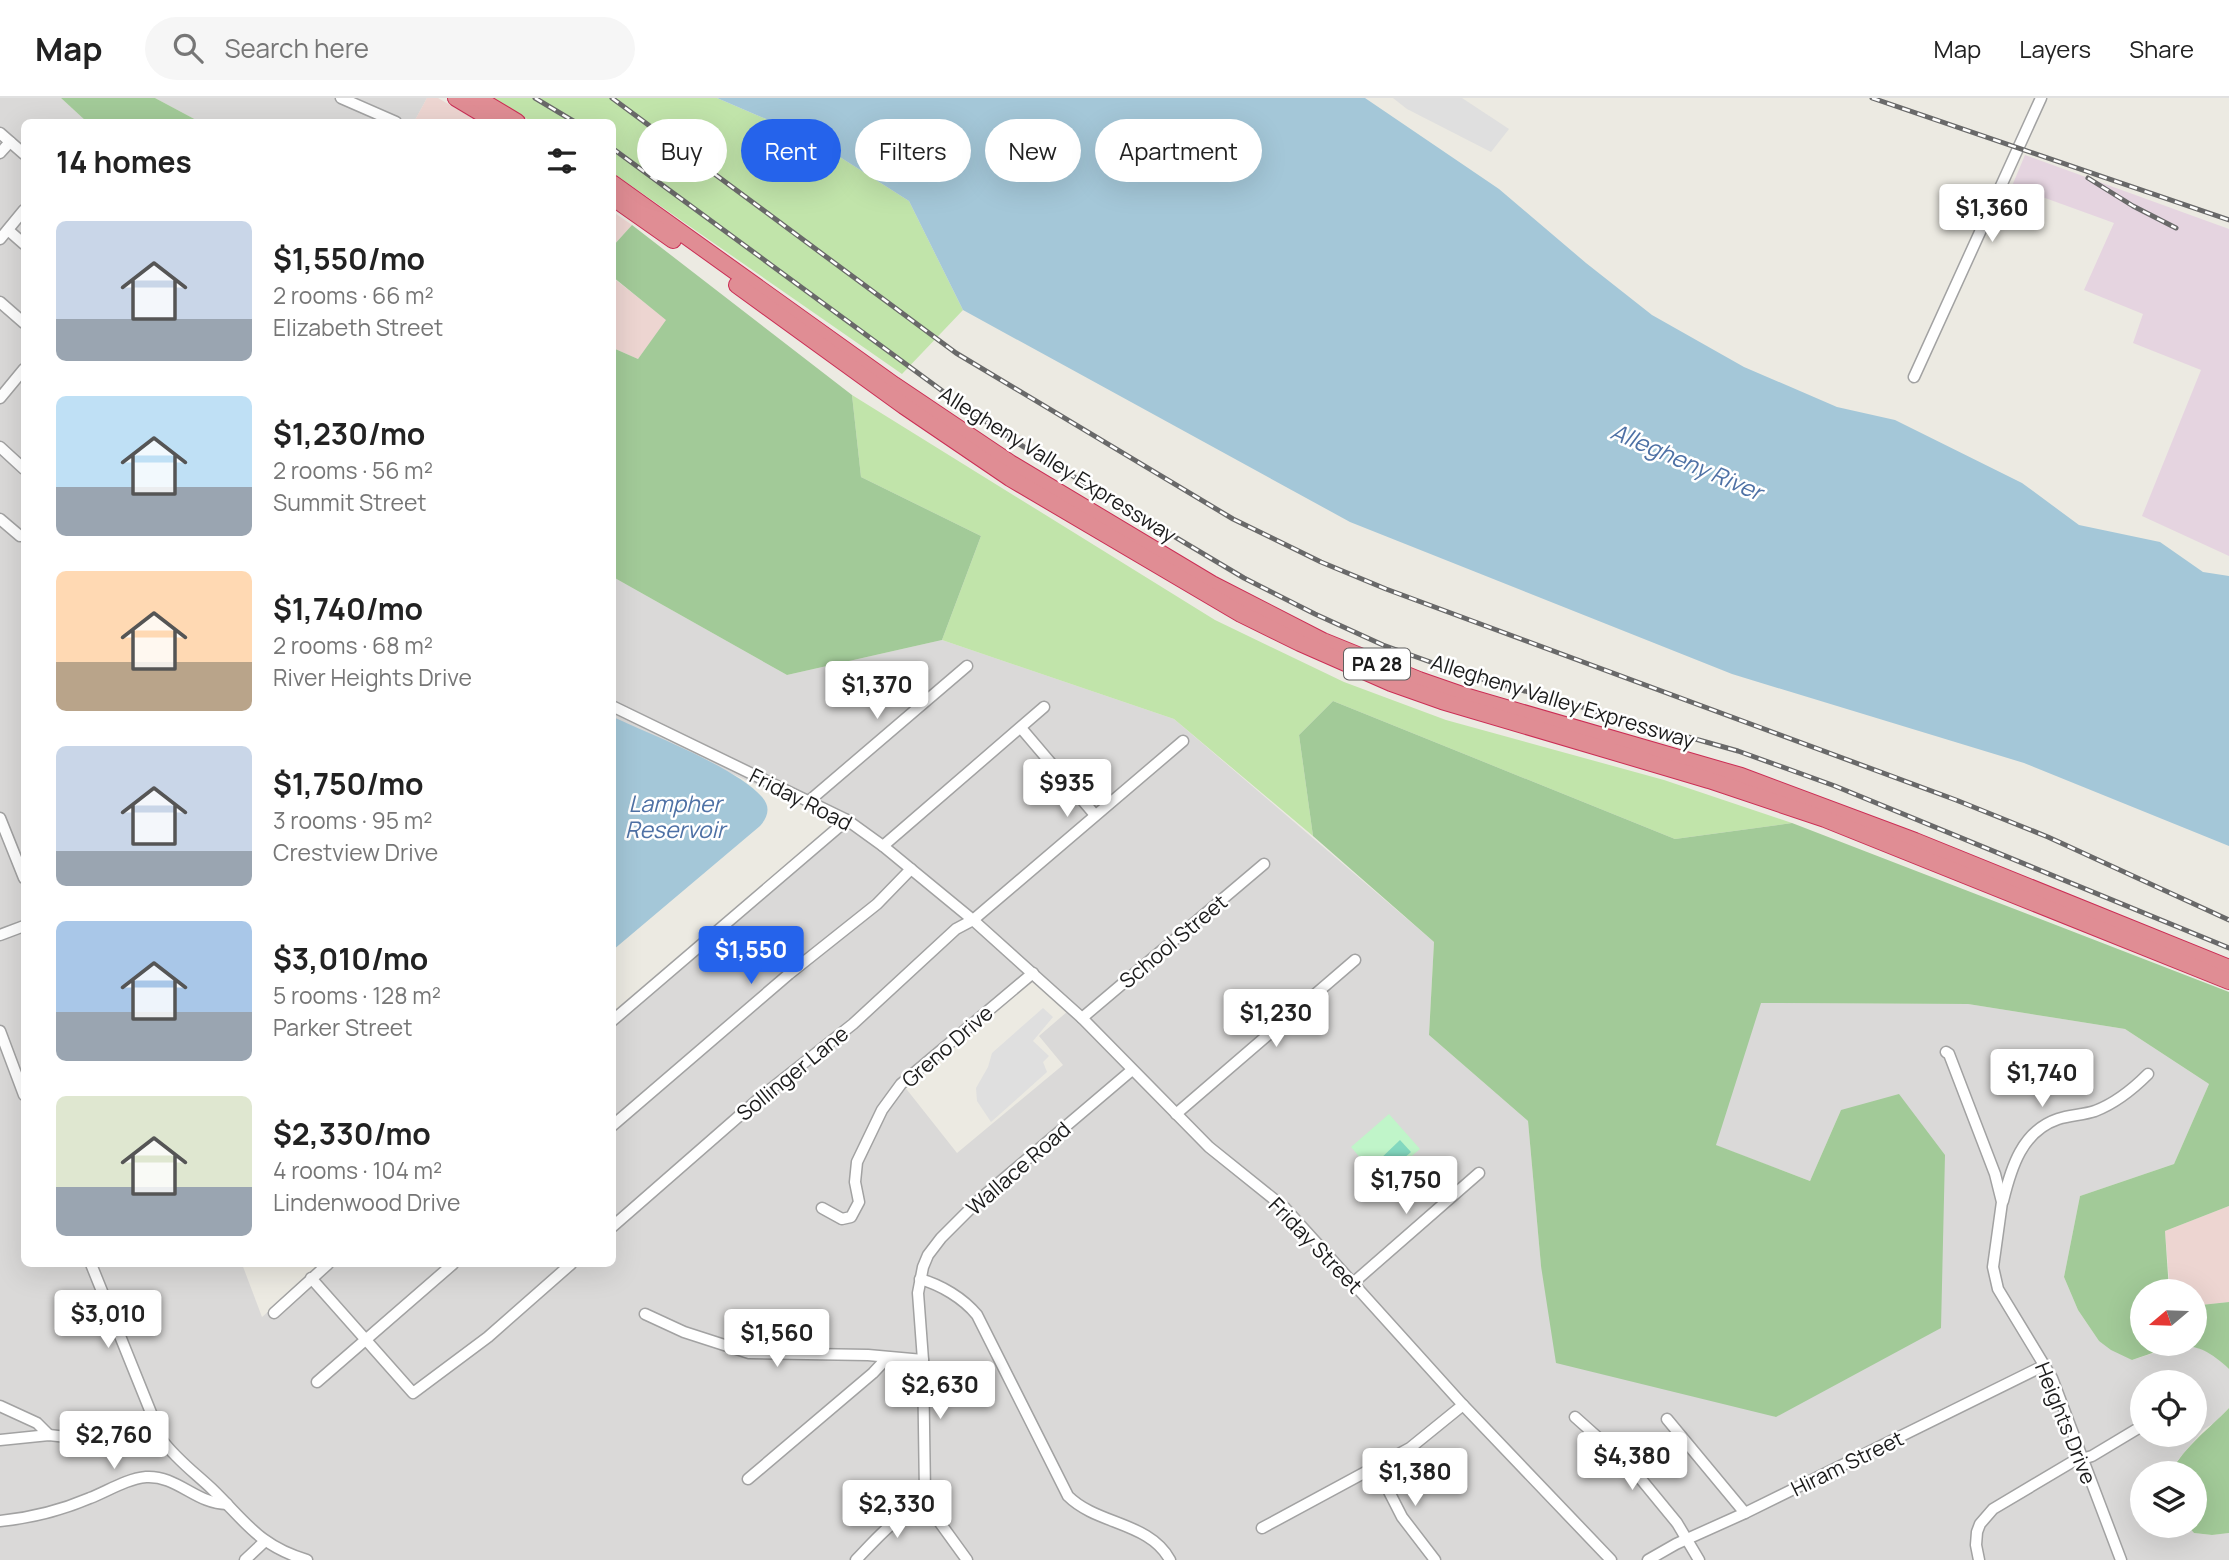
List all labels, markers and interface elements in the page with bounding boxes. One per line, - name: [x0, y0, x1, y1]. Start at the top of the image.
- search box: [145, 17, 635, 80]
- text: Map: [35, 26, 103, 71]
- icon: search: [169, 29, 207, 67]
- text: Search here: [225, 30, 369, 66]
- text: Map: [1934, 32, 1981, 65]
- text: Layers: [2019, 32, 2091, 65]
- text: Share: [2129, 32, 2194, 65]
- chip: Buy: [637, 119, 727, 182]
- chip: Rent: [741, 119, 841, 182]
- chip: Filters: [855, 119, 971, 182]
- chip: New: [985, 119, 1081, 182]
- chip: Apartment: [1095, 119, 1262, 182]
- text: 14 homes: [56, 141, 192, 182]
- icon: filters: [543, 142, 581, 180]
- pin: $1,360: [1935, 184, 2049, 244]
- text: $1,360: [1955, 191, 2029, 223]
- text: $1,550/mo: [273, 238, 425, 279]
- icon: home: [112, 249, 196, 333]
- text: 2 rooms · 66 m²: [273, 279, 434, 311]
- text: Elizabeth Street: [273, 311, 443, 343]
- street label: Allegheny Valley Expressway: [934, 379, 1182, 549]
- text: $1,230/mo: [273, 413, 425, 454]
- water label: Allegheny River: [1606, 415, 1770, 508]
- icon: home: [112, 424, 196, 508]
- text: 2 rooms · 56 m²: [273, 454, 433, 486]
- text: Summit Street: [273, 486, 427, 518]
- text: $1,740/mo: [273, 588, 423, 629]
- icon: home: [112, 599, 196, 683]
- text: 2 rooms · 68 m²: [273, 629, 433, 661]
- street label: Allegheny Valley Expressway: [1428, 647, 1698, 755]
- road number: PA 28: [1344, 649, 1410, 680]
- text: River Heights Drive: [273, 661, 472, 693]
- pin: $1,370: [820, 662, 934, 721]
- text: $1,370: [841, 668, 913, 700]
- pin: $935: [1026, 760, 1108, 819]
- street label: Friday Road: [745, 761, 857, 837]
- text: $1,750/mo: [273, 763, 424, 804]
- text: $935: [1039, 766, 1095, 798]
- icon: home: [112, 774, 196, 858]
- water label: Lampher Reservoir: [625, 787, 728, 845]
- text: 3 rooms · 95 m²: [273, 804, 432, 836]
- text: Crestview Drive: [273, 836, 438, 868]
- street label: School Street: [1113, 888, 1233, 994]
- pin: $1,550: [694, 926, 808, 986]
- text: $1,550: [715, 933, 787, 965]
- text: $3,010/mo: [273, 938, 428, 979]
- icon: home: [112, 949, 196, 1033]
- text: 5 rooms · 128 m²: [273, 979, 441, 1011]
- pin: $1,230: [1219, 990, 1333, 1049]
- text: $1,230: [1240, 996, 1312, 1028]
- street label: Greno Drive: [895, 999, 999, 1093]
- text: Parker Street: [273, 1011, 413, 1043]
- street label: Sollinger Lane: [730, 1019, 854, 1127]
- pin: $1,740: [1985, 1049, 2099, 1109]
- text: $1,740: [2006, 1056, 2078, 1088]
- text: $2,330/mo: [273, 1113, 431, 1154]
- street label: Wallace Road: [960, 1115, 1076, 1221]
- icon: home: [112, 1124, 196, 1208]
- text: 4 rooms · 104 m²: [273, 1154, 442, 1186]
- pin: $1,750: [1349, 1156, 1463, 1216]
- text: $1,750: [1370, 1163, 1442, 1195]
- text: Lindenwood Drive: [273, 1186, 461, 1218]
- street label: Friday Street: [1263, 1191, 1369, 1299]
- north arrow: [2130, 1279, 2207, 1356]
- map controls: [2130, 1279, 2207, 1538]
- pin: $3,010: [51, 1290, 165, 1350]
- text: $3,010: [70, 1297, 146, 1329]
- pin: $1,560: [720, 1310, 834, 1369]
- text: $1,560: [740, 1316, 814, 1348]
- street label: Heights Drive: [2029, 1358, 2103, 1488]
- pin: $2,630: [883, 1362, 997, 1421]
- text: $2,630: [901, 1368, 979, 1400]
- button: locate: [2130, 1370, 2207, 1447]
- pin: $2,760: [57, 1412, 171, 1471]
- text: $2,760: [76, 1418, 152, 1450]
- street label: Hiram Street: [1786, 1424, 1908, 1502]
- pin: $4,380: [1575, 1432, 1689, 1492]
- text: $4,380: [1593, 1439, 1671, 1471]
- pin: $1,380: [1358, 1448, 1472, 1508]
- text: $1,380: [1378, 1455, 1452, 1487]
- button: layers: [2130, 1461, 2207, 1538]
- pin: $2,330: [840, 1480, 954, 1540]
- text: $2,330: [858, 1487, 936, 1519]

